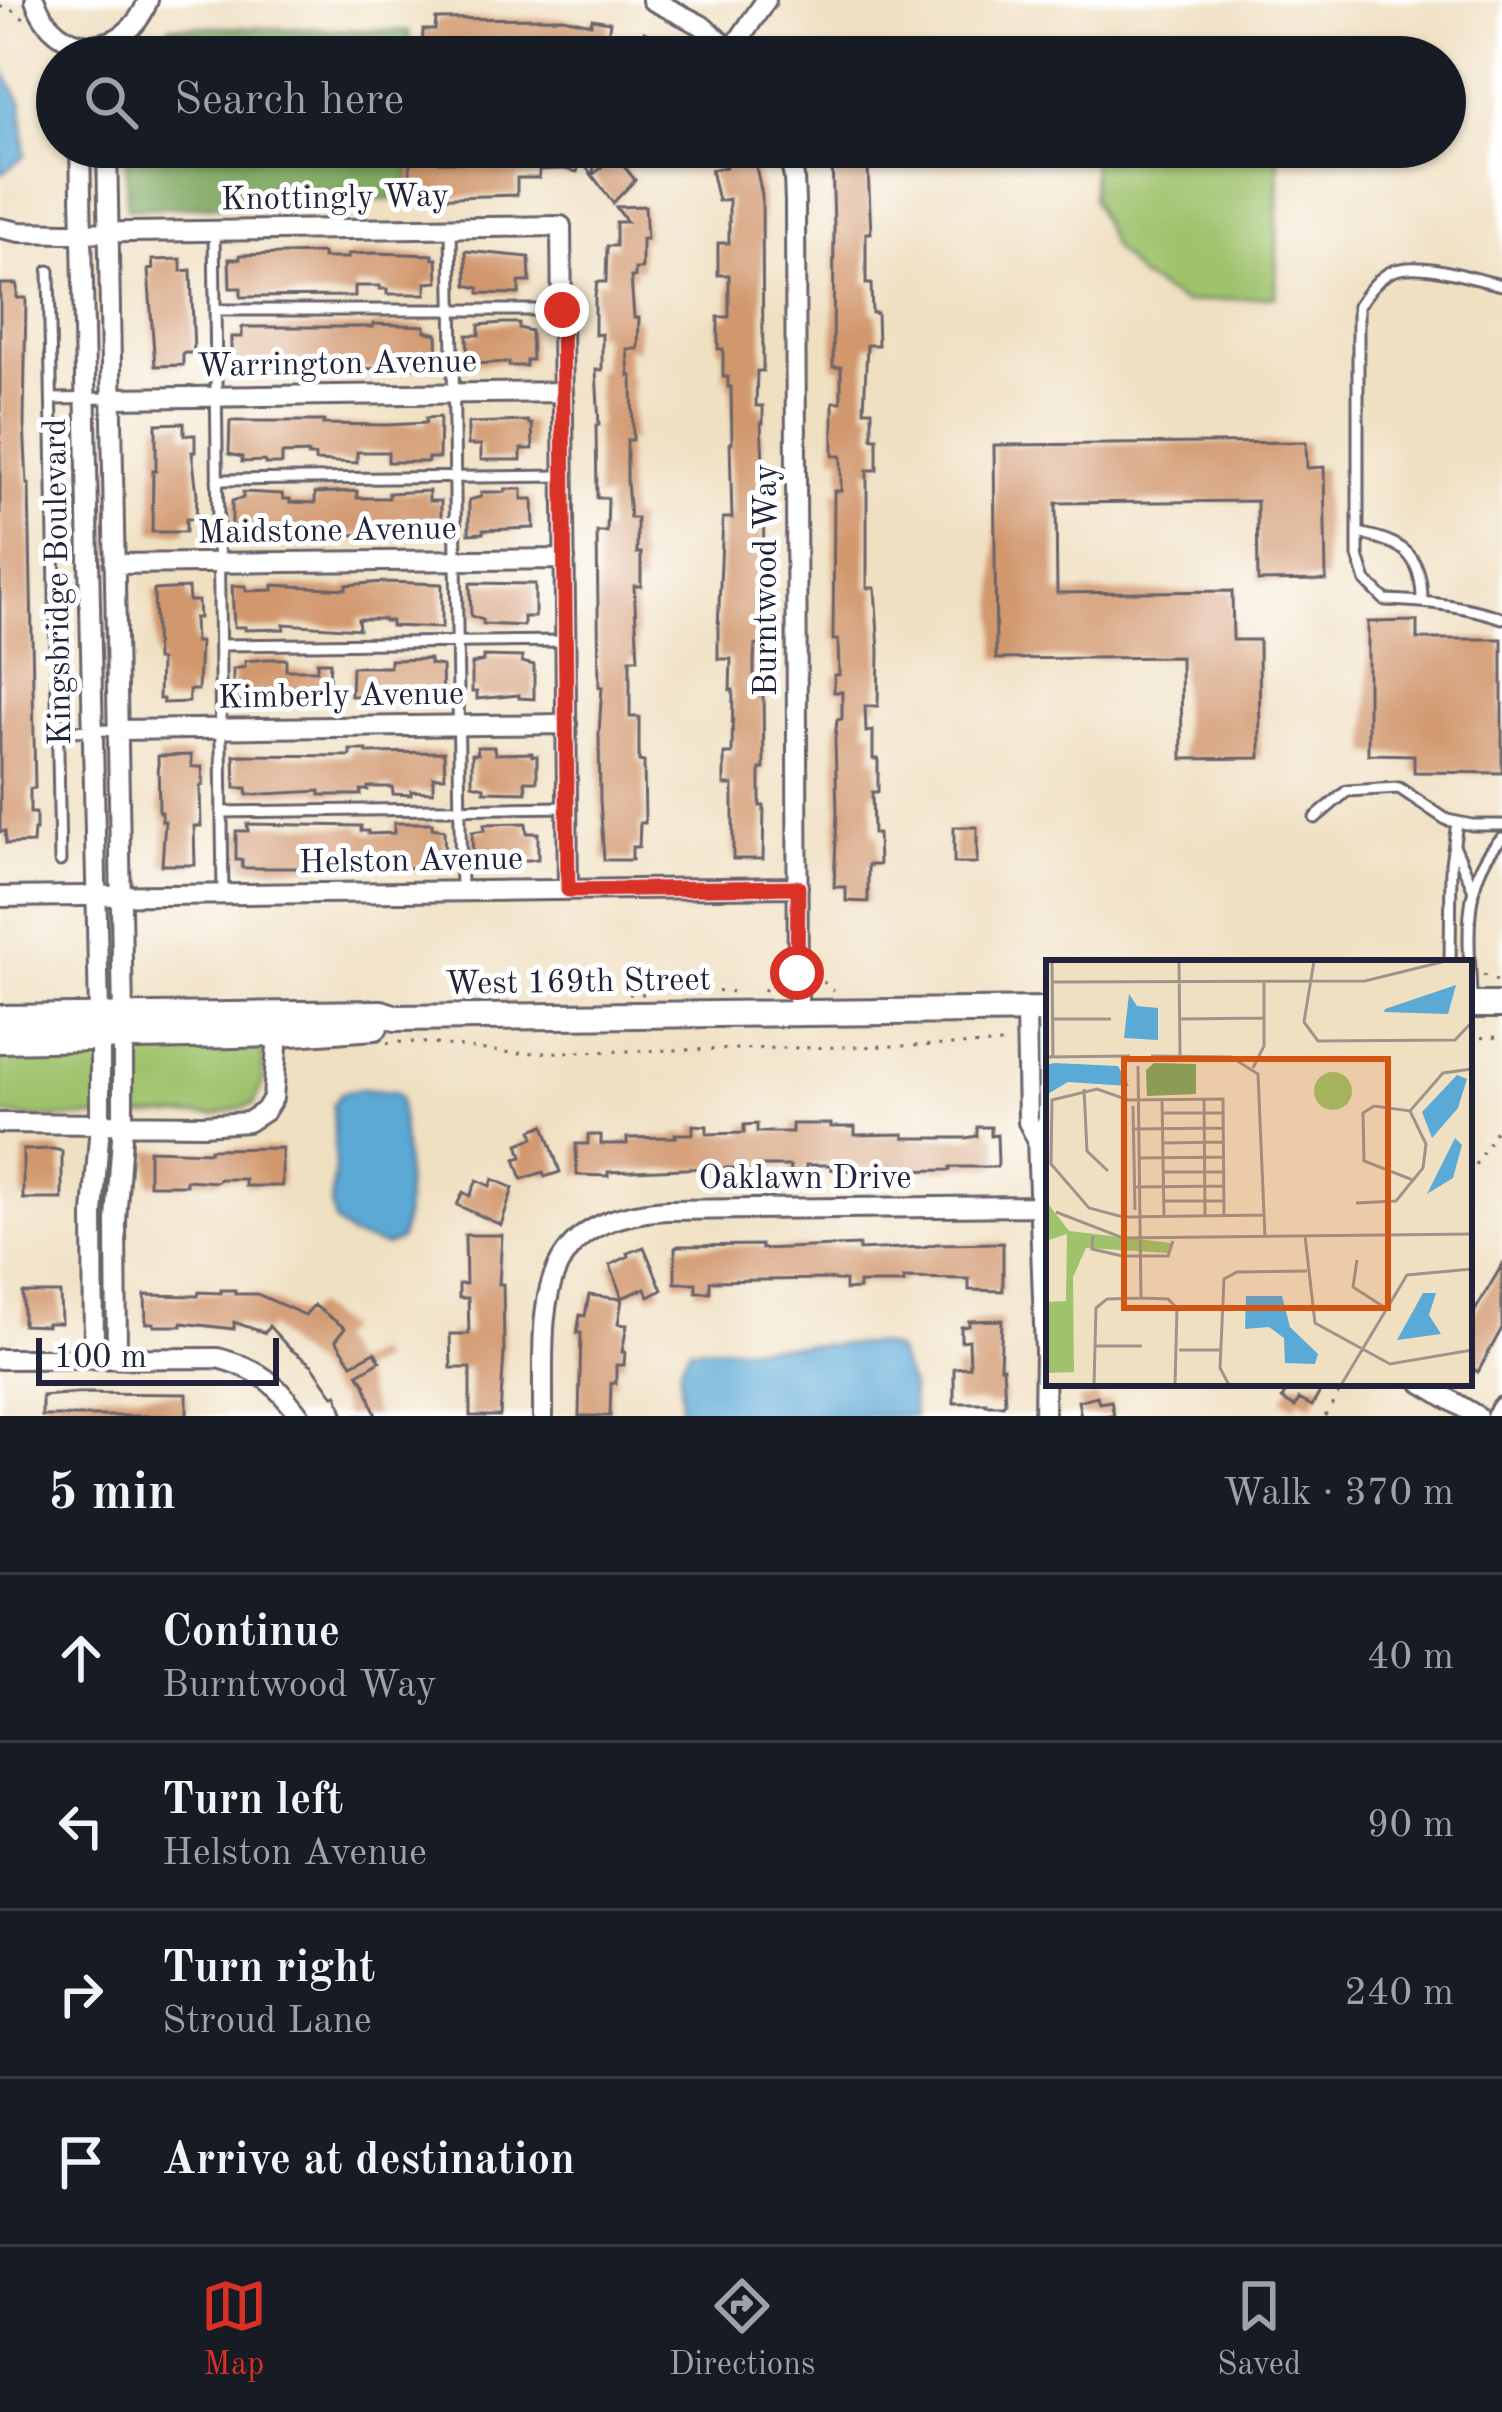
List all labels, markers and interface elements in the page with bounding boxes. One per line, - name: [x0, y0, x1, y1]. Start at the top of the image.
- search box: [36, 36, 1466, 168]
- icon: search: [78, 69, 144, 135]
- text: Search here: [174, 79, 404, 124]
- street label: Knottingly Way: [221, 181, 449, 217]
- route end: [535, 283, 589, 337]
- street label: Warrington Avenue: [197, 346, 477, 384]
- street label: Kingsbridge Boulevard: [40, 418, 78, 746]
- street label: Burntwood Way: [751, 464, 784, 696]
- street label: Maidstone Avenue: [197, 513, 457, 551]
- street label: Kimberly Avenue: [218, 678, 464, 716]
- street label: Helston Avenue: [299, 844, 523, 880]
- route start: [770, 946, 824, 1000]
- inset map: [1046, 960, 1472, 1386]
- street label: West 169th Street: [445, 964, 711, 1002]
- street label: Oaklawn Drive: [699, 1163, 911, 1196]
- scale bar: [36, 1332, 279, 1385]
- text: 100 m: [54, 1342, 147, 1375]
- text: 5 min: [48, 1469, 176, 1520]
- text: Walk · 370 m: [1223, 1474, 1454, 1513]
- text: Continue: [162, 1611, 340, 1656]
- icon: ahead: [48, 1625, 114, 1691]
- text: 40 m: [1367, 1638, 1454, 1677]
- text: Burntwood Way: [162, 1666, 437, 1705]
- text: Turn left: [162, 1779, 343, 1824]
- icon: left: [48, 1793, 114, 1859]
- text: 90 m: [1367, 1806, 1454, 1845]
- text: Helston Avenue: [162, 1834, 427, 1873]
- text: Turn right: [162, 1947, 375, 1992]
- icon: right: [48, 1961, 114, 2027]
- text: 240 m: [1344, 1974, 1454, 2013]
- text: Stroud Lane: [162, 2002, 372, 2041]
- icon: arrive: [48, 2129, 114, 2195]
- text: Arrive at destination: [162, 2139, 575, 2184]
- tab: Map: [201, 2273, 267, 2386]
- tab: Directions: [669, 2273, 815, 2386]
- tab: Saved: [1217, 2273, 1301, 2386]

